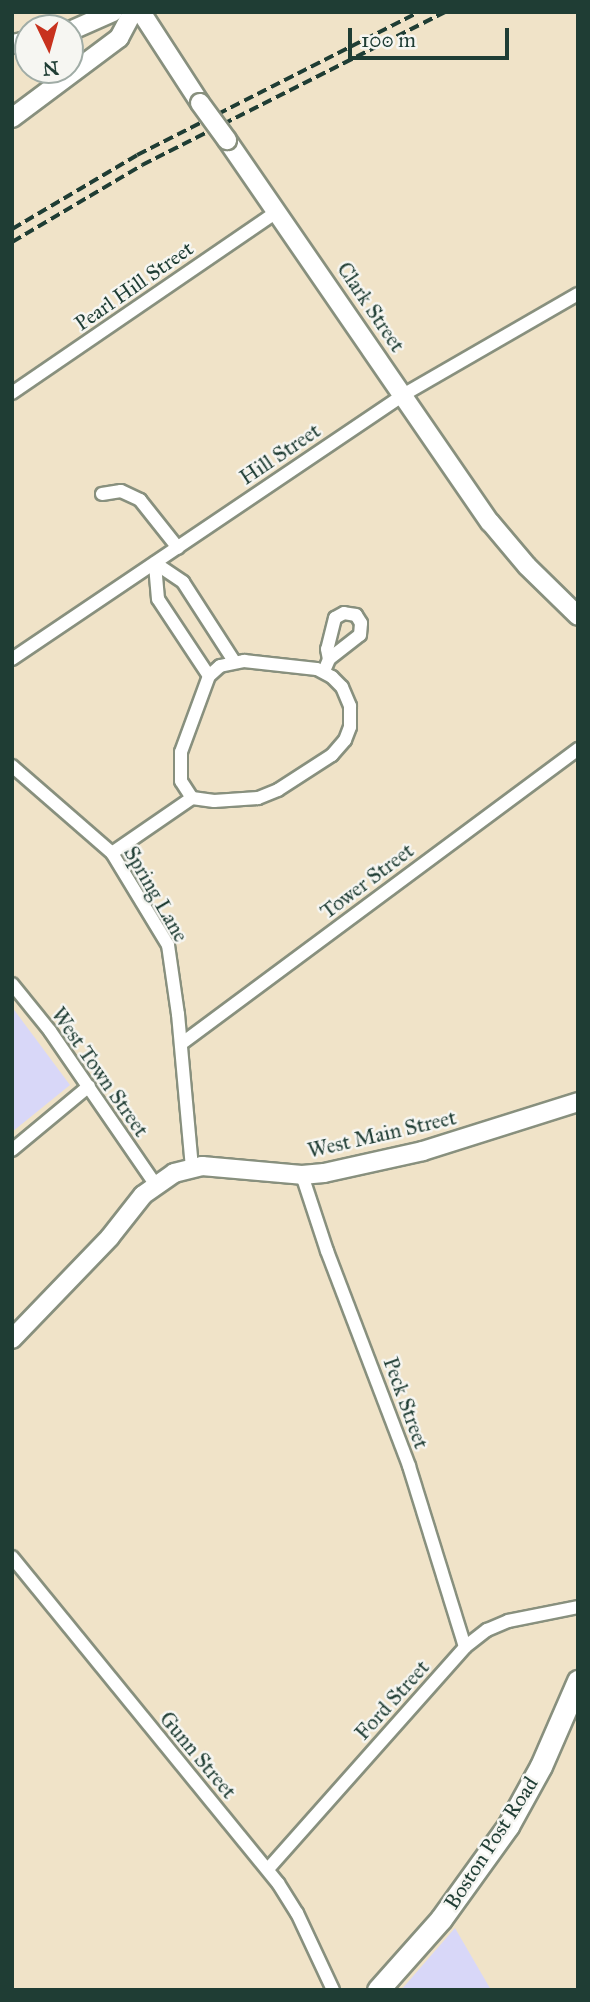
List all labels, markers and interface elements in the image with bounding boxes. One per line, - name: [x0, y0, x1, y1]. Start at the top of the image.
- north arrow: [14, 14, 84, 84]
- scale bar: [352, 14, 513, 58]
- text: 100 m: [361, 27, 416, 53]
- text: N: [42, 56, 60, 81]
- street label: Pearl Hill Street: [70, 236, 198, 336]
- street label: Clark Street: [332, 257, 410, 357]
- street label: Hill Street: [235, 418, 325, 490]
- street label: Tower Street: [315, 838, 419, 924]
- street label: Spring Lane: [119, 842, 193, 946]
- street label: West Town Street: [46, 1002, 154, 1142]
- street label: West Main Street: [305, 1105, 459, 1163]
- street label: Peck Street: [378, 1354, 434, 1452]
- street label: Ford Street: [350, 1655, 434, 1745]
- street label: Gunn Street: [154, 1706, 242, 1804]
- street label: Boston Post Road: [439, 1772, 543, 1914]

